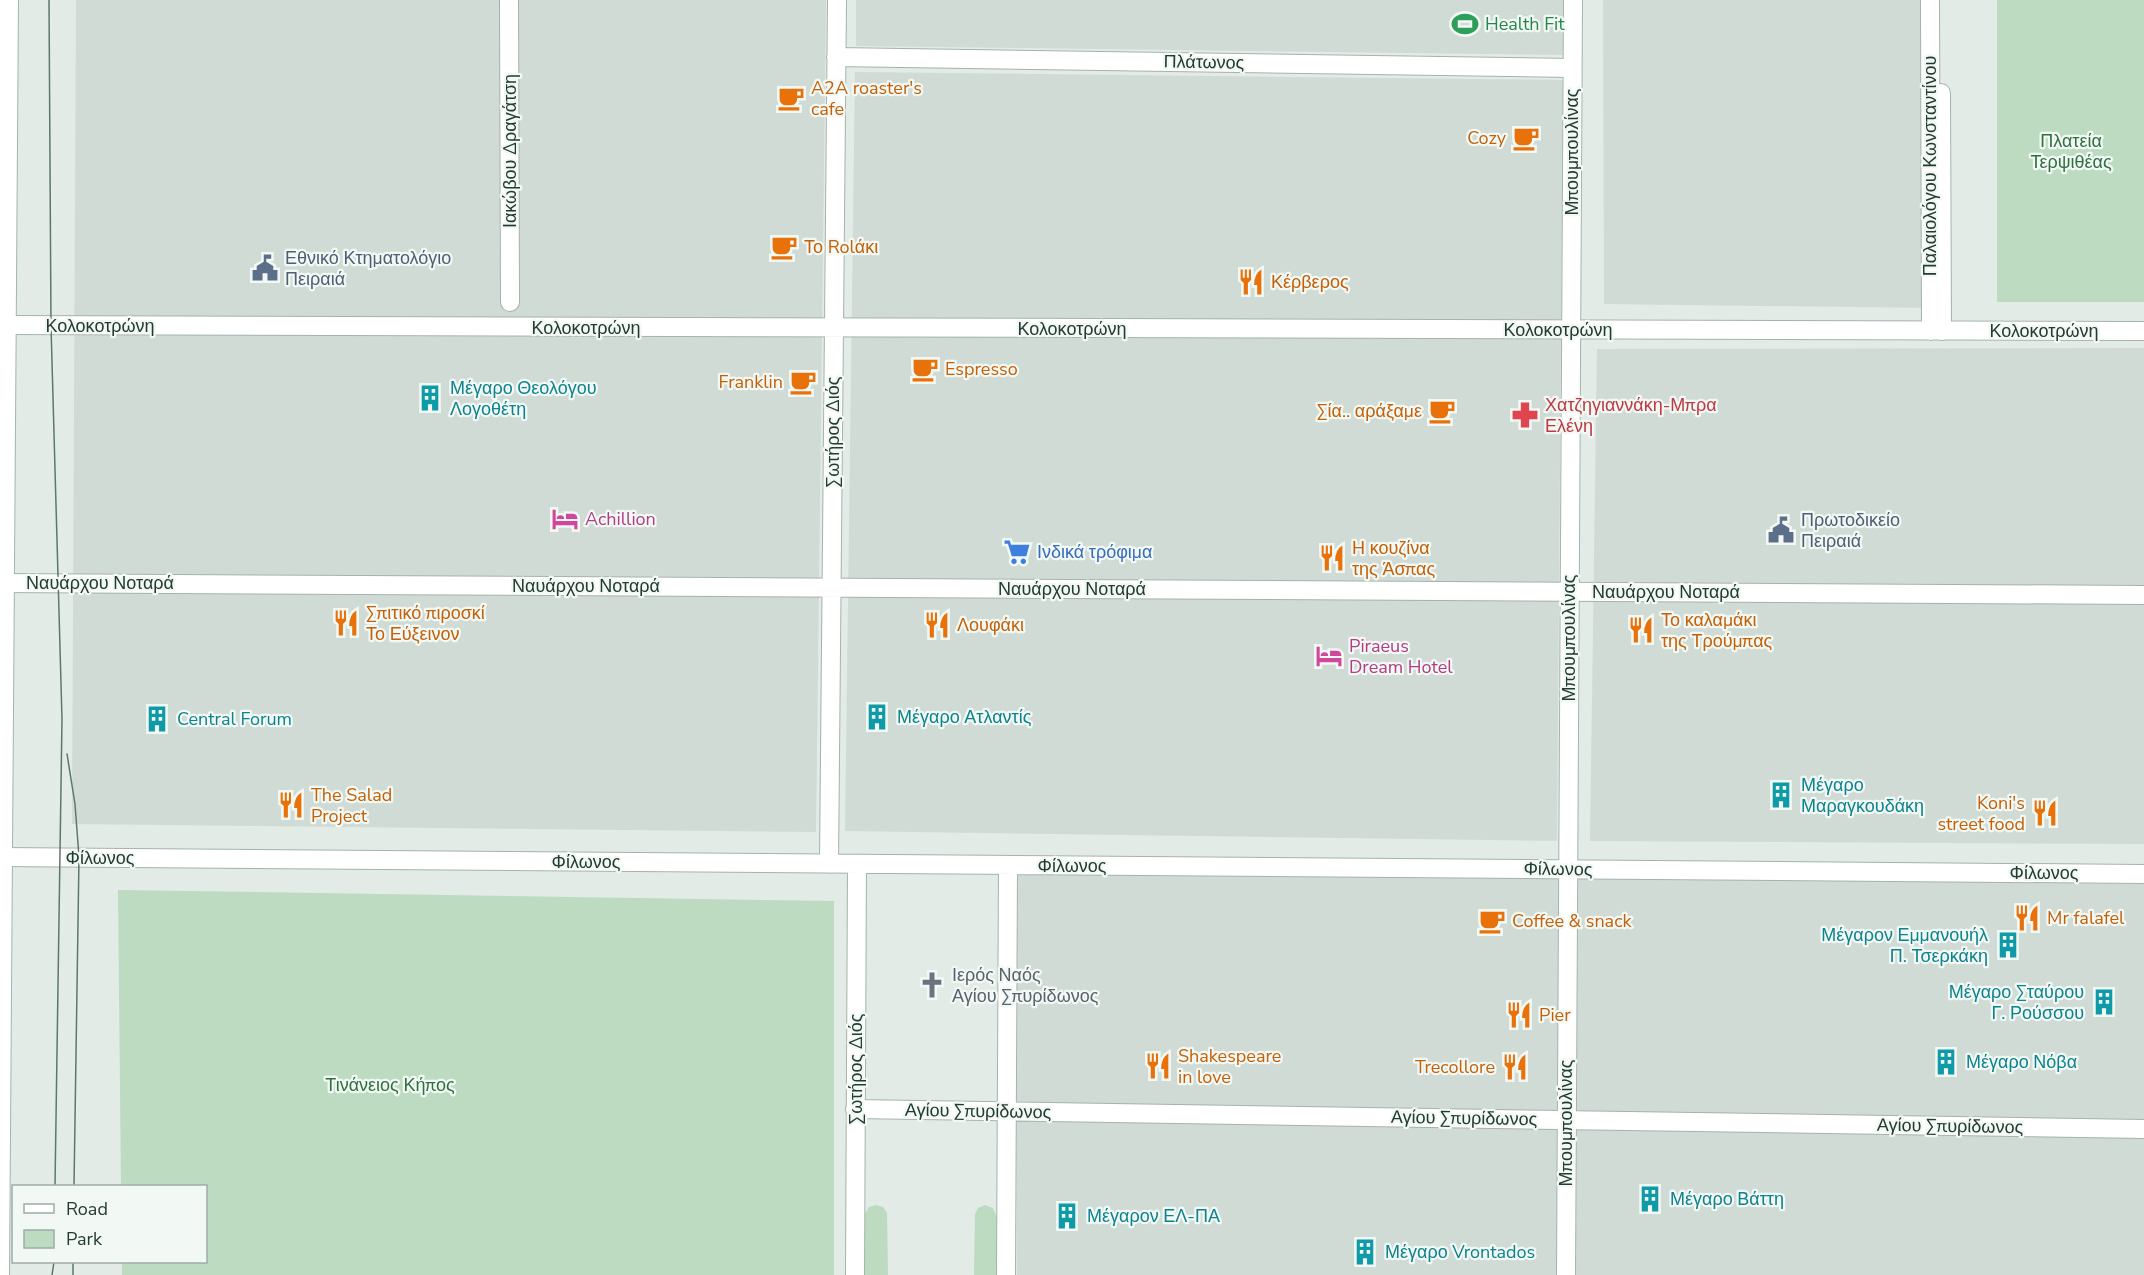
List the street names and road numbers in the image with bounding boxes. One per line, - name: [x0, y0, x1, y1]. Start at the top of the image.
- street label: Πλάτωνος: [1163, 49, 1245, 75]
- street label: Παλαιολόγου Κωνσταντίνου: [1918, 56, 1942, 276]
- street label: Ιακώβου Δραγάτση: [498, 74, 522, 228]
- street label: Μπουμπουλίνας: [1560, 88, 1584, 216]
- street label: Κολοκοτρώνη: [45, 314, 155, 338]
- street label: Κολοκοτρώνη: [531, 316, 641, 340]
- street label: Κολοκοτρώνη: [1017, 317, 1127, 341]
- street label: Κολοκοτρώνη: [1503, 318, 1613, 342]
- street label: Κολοκοτρώνη: [1989, 319, 2099, 343]
- street label: Σωτήρος Διός: [821, 376, 845, 488]
- street label: Ναυάρχου Νοταρά: [26, 571, 174, 595]
- street label: Ναυάρχου Νοταρά: [512, 574, 660, 598]
- street label: Μπουμπουλίνας: [1557, 574, 1581, 702]
- street label: Ναυάρχου Νοταρά: [998, 577, 1146, 601]
- street label: Ναυάρχου Νοταρά: [1592, 580, 1740, 604]
- street label: Φίλωνος: [66, 846, 135, 870]
- street label: Φίλωνος: [552, 850, 621, 874]
- street label: Φίλωνος: [1038, 854, 1107, 878]
- street label: Φίλωνος: [1523, 856, 1593, 882]
- street label: Φίλωνος: [2010, 861, 2079, 885]
- street label: Σωτήρος Διός: [844, 1013, 868, 1125]
- street label: Μπουμπουλίνας: [1554, 1059, 1578, 1187]
- street label: Αγίου Σπυρίδωνος: [905, 1098, 1052, 1124]
- street label: Αγίου Σπυρίδωνος: [1391, 1105, 1538, 1131]
- street label: Αγίου Σπυρίδωνος: [1877, 1113, 2024, 1139]

